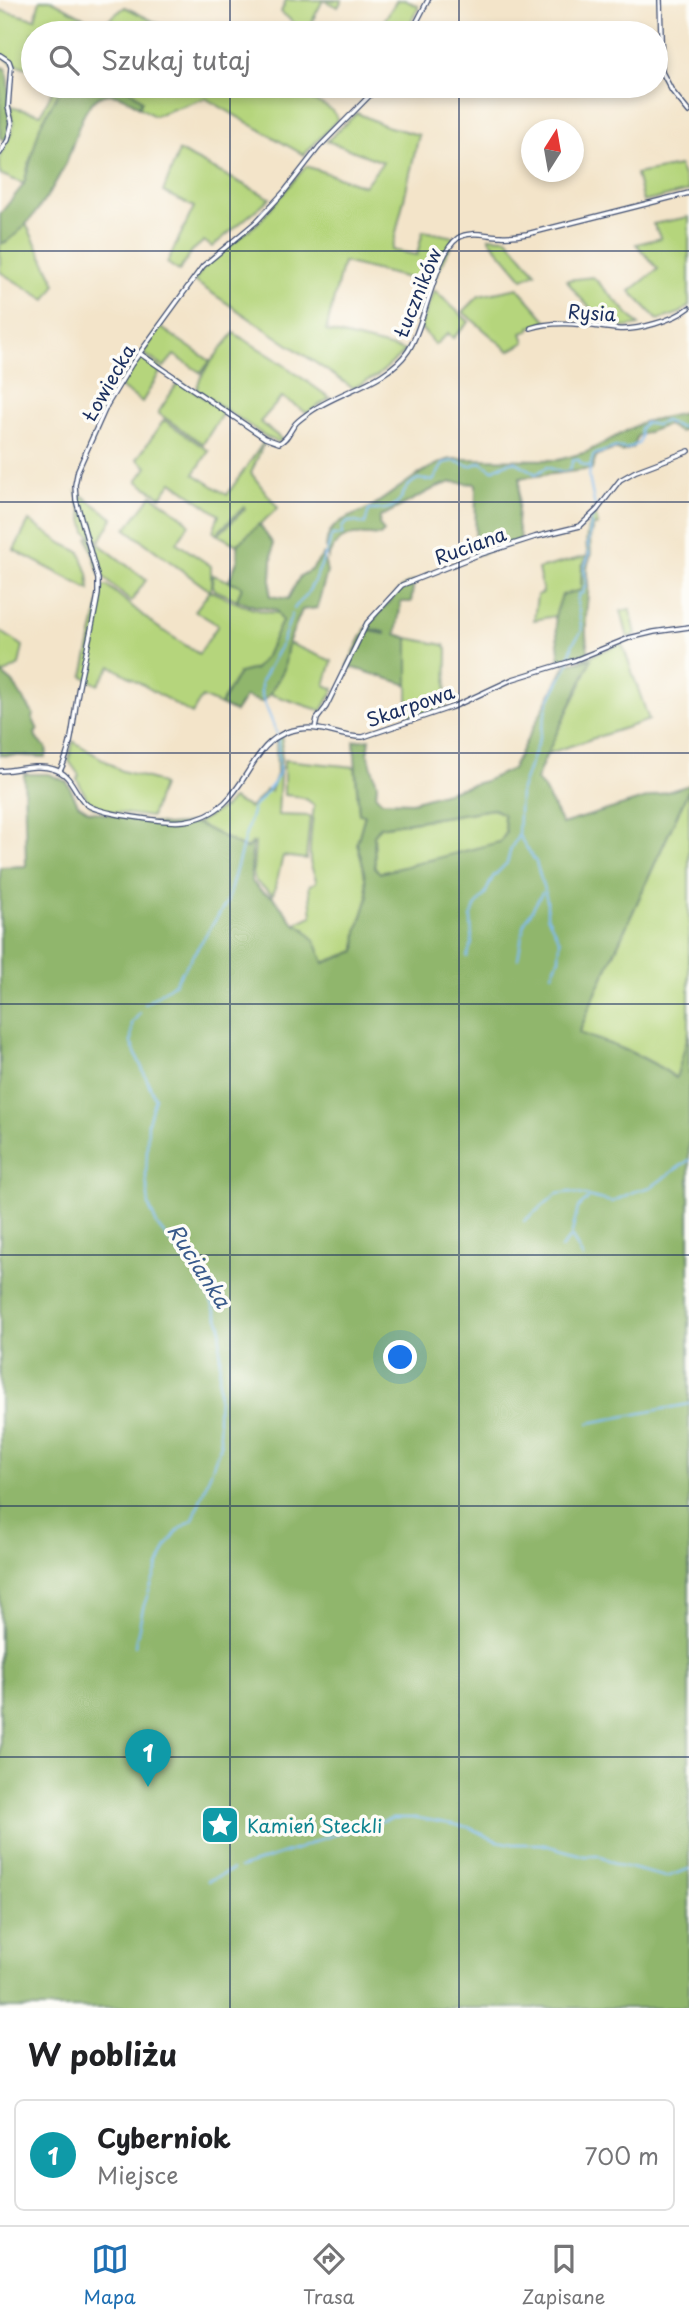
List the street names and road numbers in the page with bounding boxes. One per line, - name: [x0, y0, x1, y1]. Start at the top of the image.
- street label: Łuczników: [386, 243, 448, 342]
- street label: Rysia: [567, 296, 618, 328]
- street label: Łowiecka: [74, 338, 141, 426]
- street label: Ruciana: [430, 519, 510, 571]
- street label: Skarpowa: [362, 677, 458, 733]

